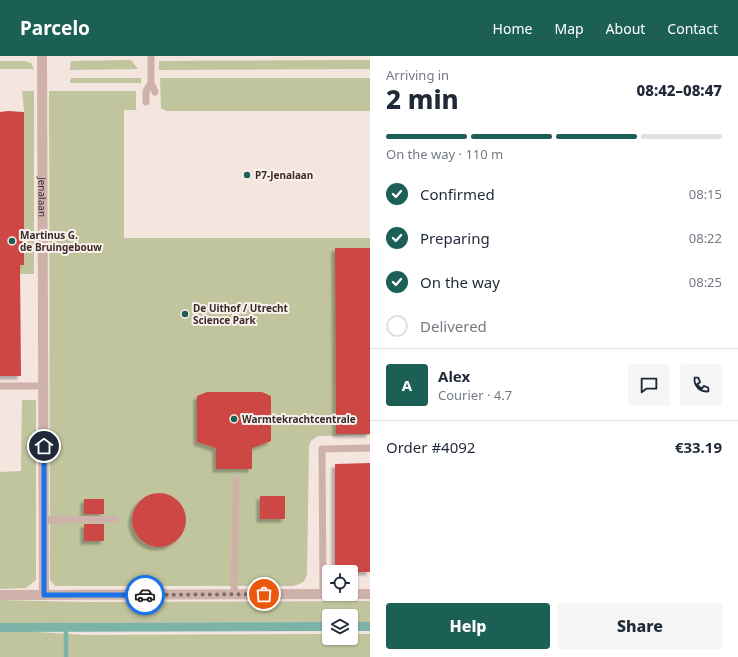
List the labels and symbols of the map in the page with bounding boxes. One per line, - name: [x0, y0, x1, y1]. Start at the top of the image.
- place label: P7-Jenalaan: [255, 168, 313, 182]
- marker: P7-Jenalaan: [242, 170, 252, 180]
- street label: Jenalaan: [35, 176, 50, 217]
- place label: Martinus G. de Bruingebouw: [20, 228, 102, 254]
- marker: Martinus G. de Bruingebouw: [7, 236, 17, 246]
- place label: De Uithof / Utrecht Science Park: [193, 301, 289, 327]
- marker: De Uithof / Utrecht Science Park: [180, 309, 190, 319]
- place label: Warmtekrachtcentrale: [242, 412, 356, 426]
- marker: Warmtekrachtcentrale: [229, 414, 239, 424]
- pin: [27, 429, 61, 463]
- courier: [125, 575, 165, 615]
- pin: [247, 577, 281, 611]

